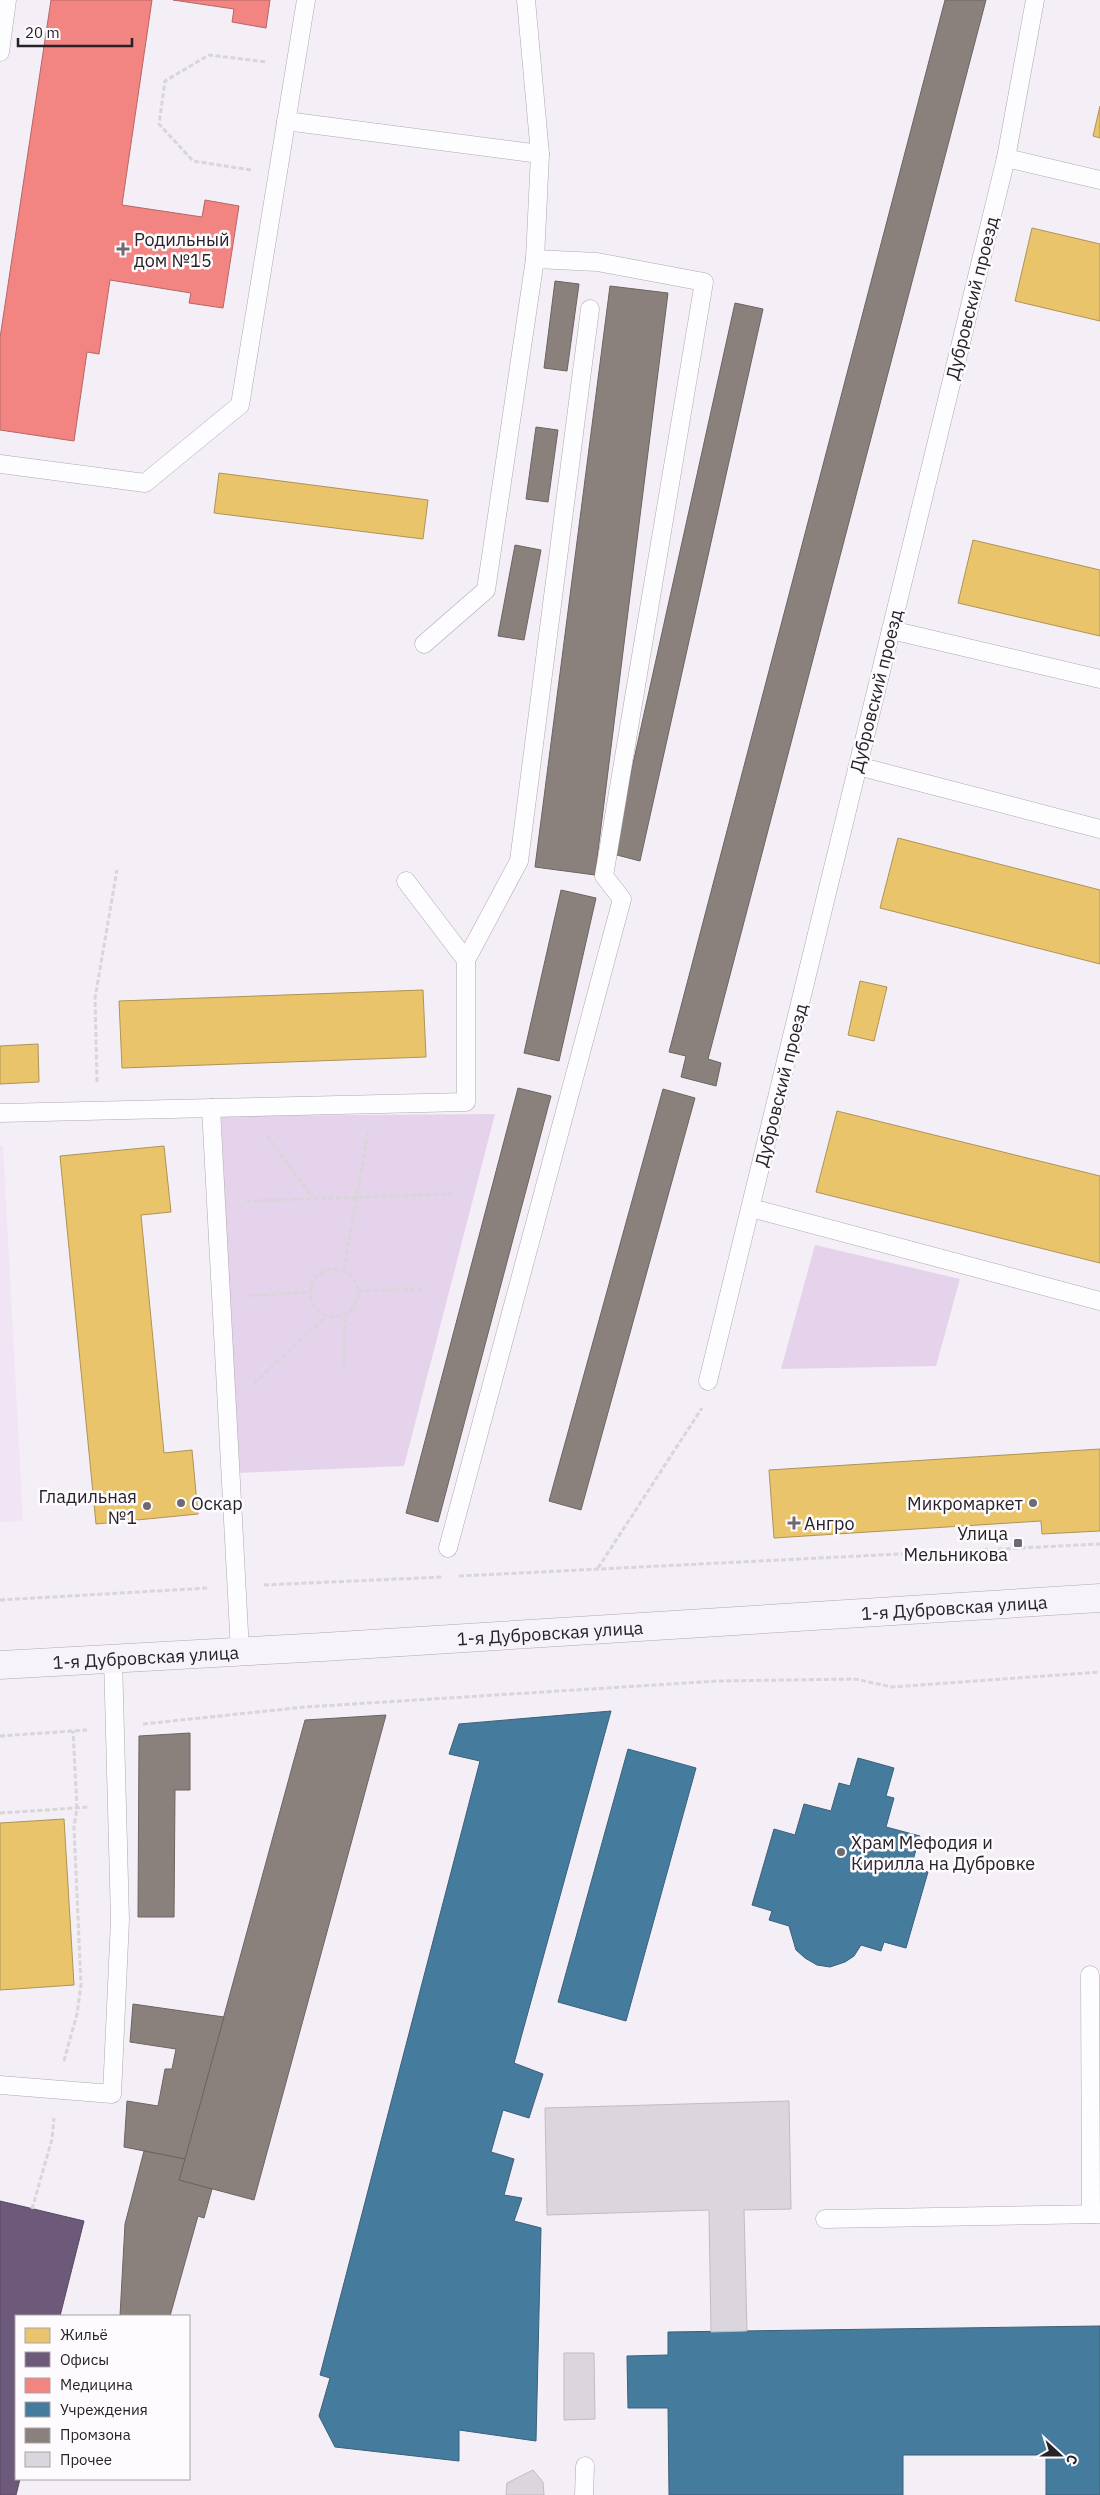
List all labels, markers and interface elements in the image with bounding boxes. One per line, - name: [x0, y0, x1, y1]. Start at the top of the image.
- scale bar: [18, 15, 131, 47]
- text: 20 m: [25, 23, 60, 42]
- street label: Дубровский проезд: [941, 214, 1003, 382]
- place label: Родильный дом №15: [134, 228, 230, 272]
- marker: Родильный дом №15: [116, 242, 130, 256]
- street label: Дубровский проезд: [845, 607, 907, 775]
- street label: Дубровский проезд: [750, 1001, 812, 1169]
- place label: Гладильная №1: [38, 1485, 137, 1529]
- place label: Оскар: [191, 1492, 243, 1515]
- place label: Микромаркет: [907, 1492, 1023, 1515]
- marker: Оскар: [175, 1497, 187, 1509]
- marker: Микромаркет: [1027, 1497, 1039, 1509]
- marker: Гладильная №1: [141, 1500, 153, 1512]
- place label: Ангро: [804, 1512, 854, 1535]
- marker: Ангро: [788, 1517, 800, 1529]
- place label: Улица Мельникова: [904, 1522, 1008, 1566]
- marker: Улица Мельникова: [1012, 1537, 1024, 1549]
- street label: 1-я Дубровская улица: [860, 1590, 1049, 1625]
- street label: 1-я Дубровская улица: [456, 1615, 644, 1650]
- street label: 1-я Дубровская улица: [52, 1640, 240, 1674]
- place label: Храм Мефодия и Кирилла на Дубровке: [851, 1831, 1035, 1875]
- marker: Храм Мефодия и Кирилла на Дубровке: [835, 1846, 847, 1858]
- legend: [15, 2315, 190, 2480]
- text: Жильё: [60, 2325, 108, 2344]
- text: Офисы: [60, 2350, 109, 2369]
- text: Медицина: [60, 2375, 133, 2394]
- text: Учреждения: [60, 2400, 148, 2419]
- text: Промзона: [60, 2425, 131, 2444]
- north arrow: [1035, 2430, 1085, 2480]
- text: Прочее: [60, 2450, 112, 2469]
- text: С: [1062, 2452, 1082, 2467]

